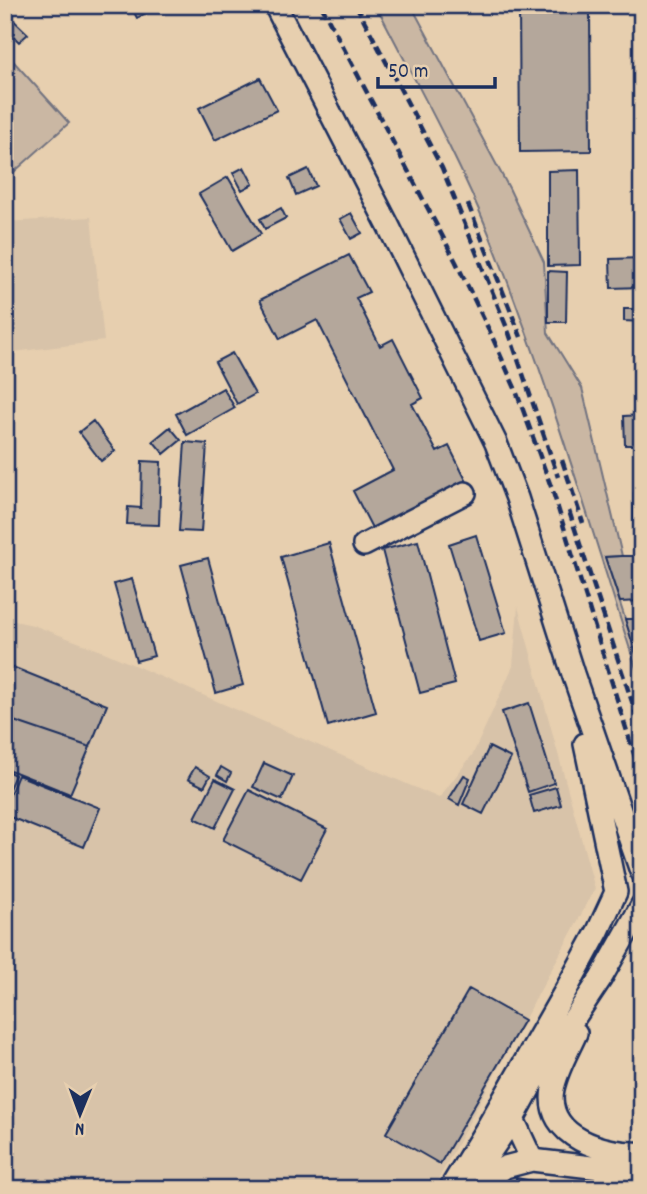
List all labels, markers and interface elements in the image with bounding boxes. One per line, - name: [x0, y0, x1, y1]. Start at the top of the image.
- scale bar: [378, 46, 495, 90]
- text: 50 m: [388, 58, 428, 88]
- north arrow: [46, 1078, 116, 1148]
- text: N: [75, 1114, 85, 1141]

